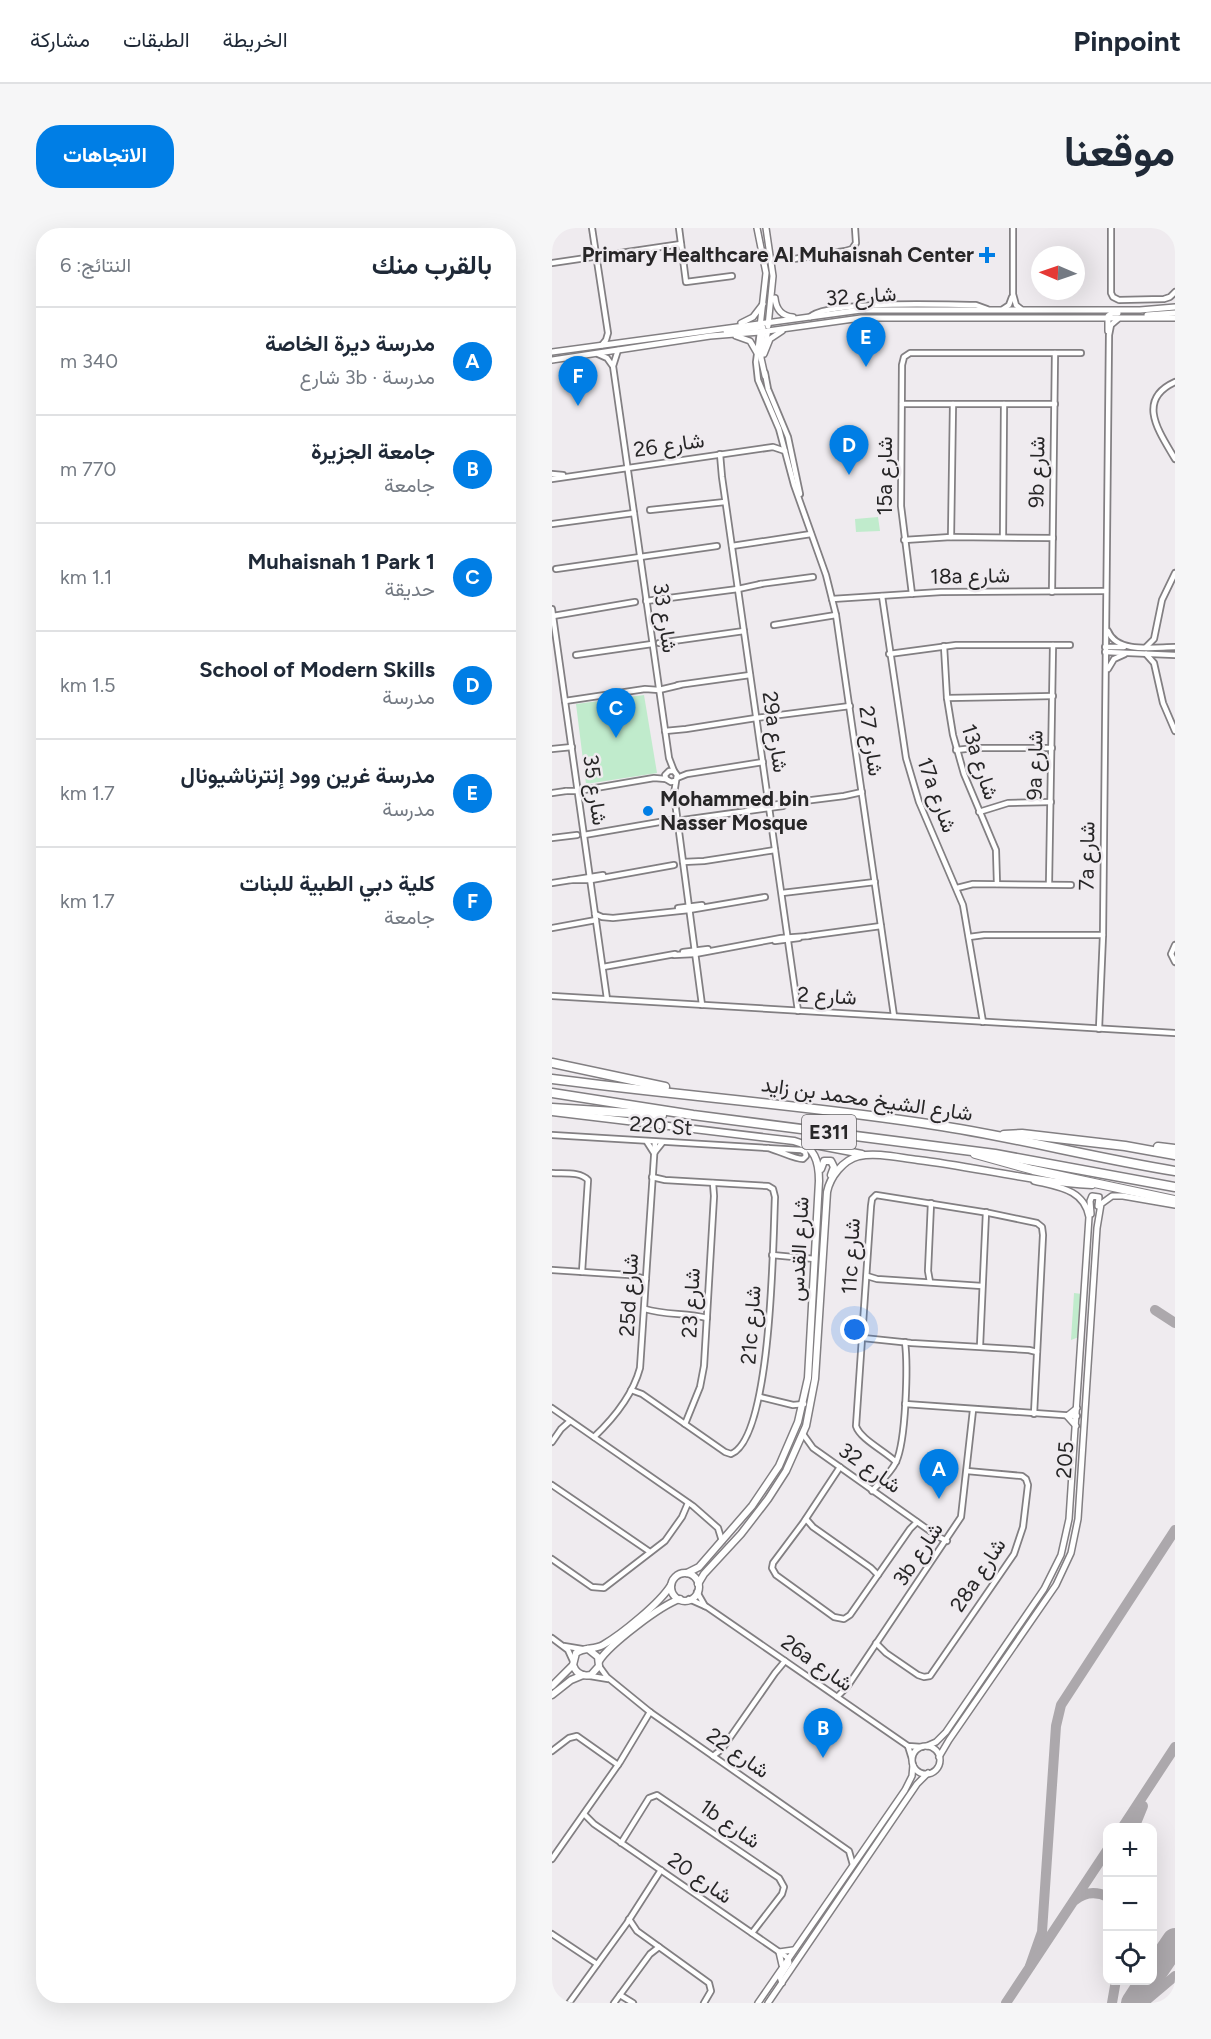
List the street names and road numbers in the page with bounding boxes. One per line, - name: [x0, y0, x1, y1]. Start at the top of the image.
- street label: شارع 32: [825, 281, 897, 312]
- street label: شارع 26: [632, 427, 706, 464]
- street label: 9b شارع: [1023, 436, 1052, 508]
- street label: 15a شارع: [872, 437, 899, 515]
- street label: 18a شارع: [930, 562, 1010, 591]
- street label: شارع 33: [646, 581, 683, 655]
- street label: 29a شارع: [755, 690, 794, 774]
- street label: شارع 27: [852, 704, 889, 778]
- street label: 13a شارع: [955, 721, 1004, 804]
- street label: 9a شارع: [1021, 730, 1050, 800]
- street label: شارع 35: [576, 753, 613, 827]
- street label: 17a شارع: [910, 754, 963, 836]
- street label: 7a شارع: [1073, 821, 1102, 891]
- street label: شارع 2: [797, 981, 857, 1012]
- street label: شارع الشيخ محمد بن زايد: [759, 1071, 974, 1128]
- street label: 220 St: [629, 1111, 693, 1140]
- road number: E311: [802, 1115, 856, 1149]
- street label: شارع القدس: [783, 1196, 816, 1302]
- street label: 11c شارع: [836, 1217, 867, 1295]
- street label: 25d شارع: [614, 1253, 645, 1337]
- street label: شارع 23: [676, 1267, 707, 1339]
- street label: 21c شارع: [735, 1285, 768, 1365]
- street label: شارع 32: [833, 1437, 906, 1500]
- street label: 205: [1051, 1440, 1078, 1479]
- street label: 3b شارع: [887, 1517, 950, 1591]
- street label: 28a شارع: [945, 1533, 1012, 1617]
- street label: 26a شارع: [775, 1629, 858, 1698]
- street label: شارع 22: [701, 1722, 775, 1785]
- street label: 1b شارع: [694, 1794, 765, 1855]
- street label: شارع 20: [662, 1847, 737, 1910]

